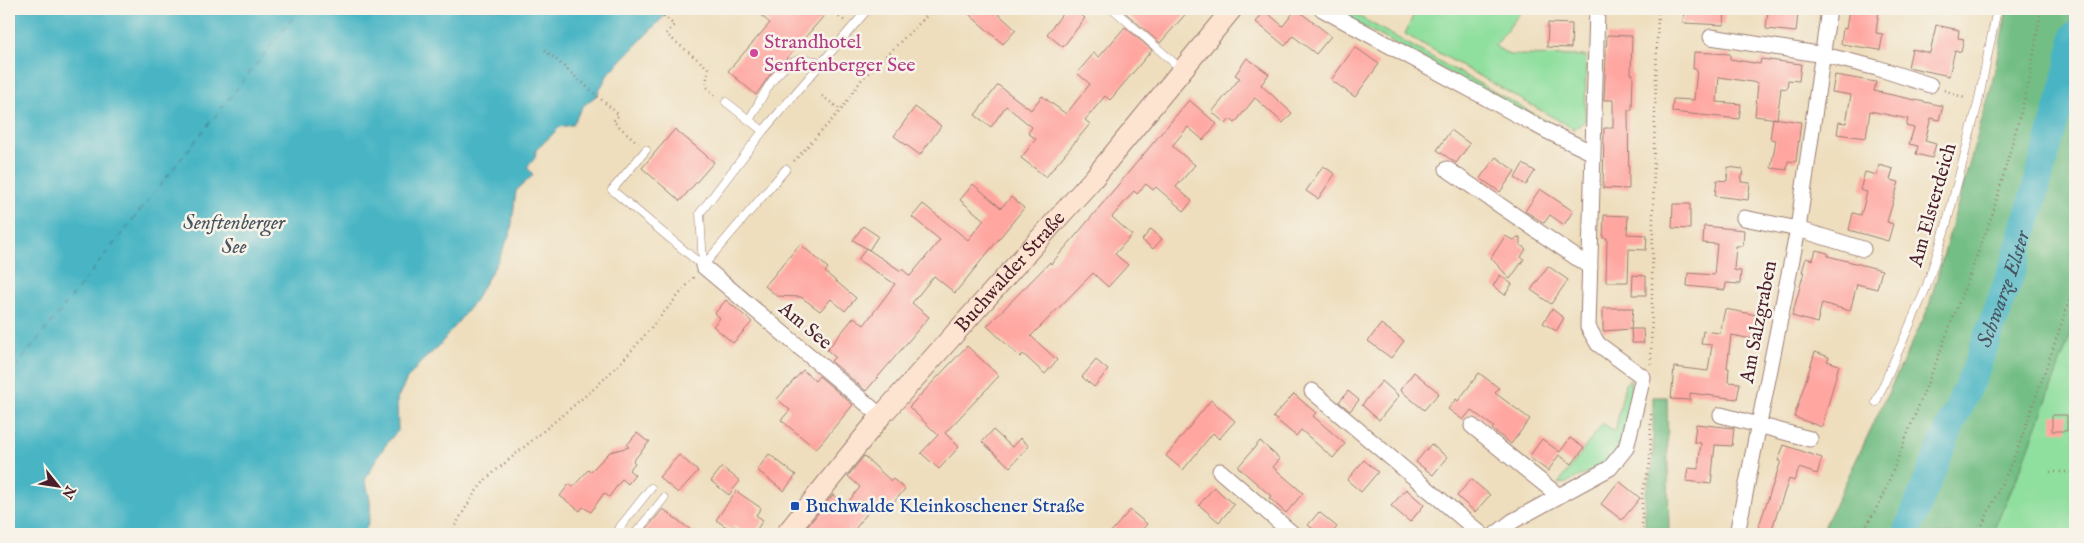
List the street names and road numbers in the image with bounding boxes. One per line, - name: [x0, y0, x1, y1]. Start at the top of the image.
- street label: Am Elsterdeich: [1903, 140, 1963, 271]
- street label: Buchwalder Straße: [949, 206, 1071, 337]
- street label: Am Salzgraben: [1735, 258, 1783, 386]
- street label: Am See: [772, 296, 837, 355]

